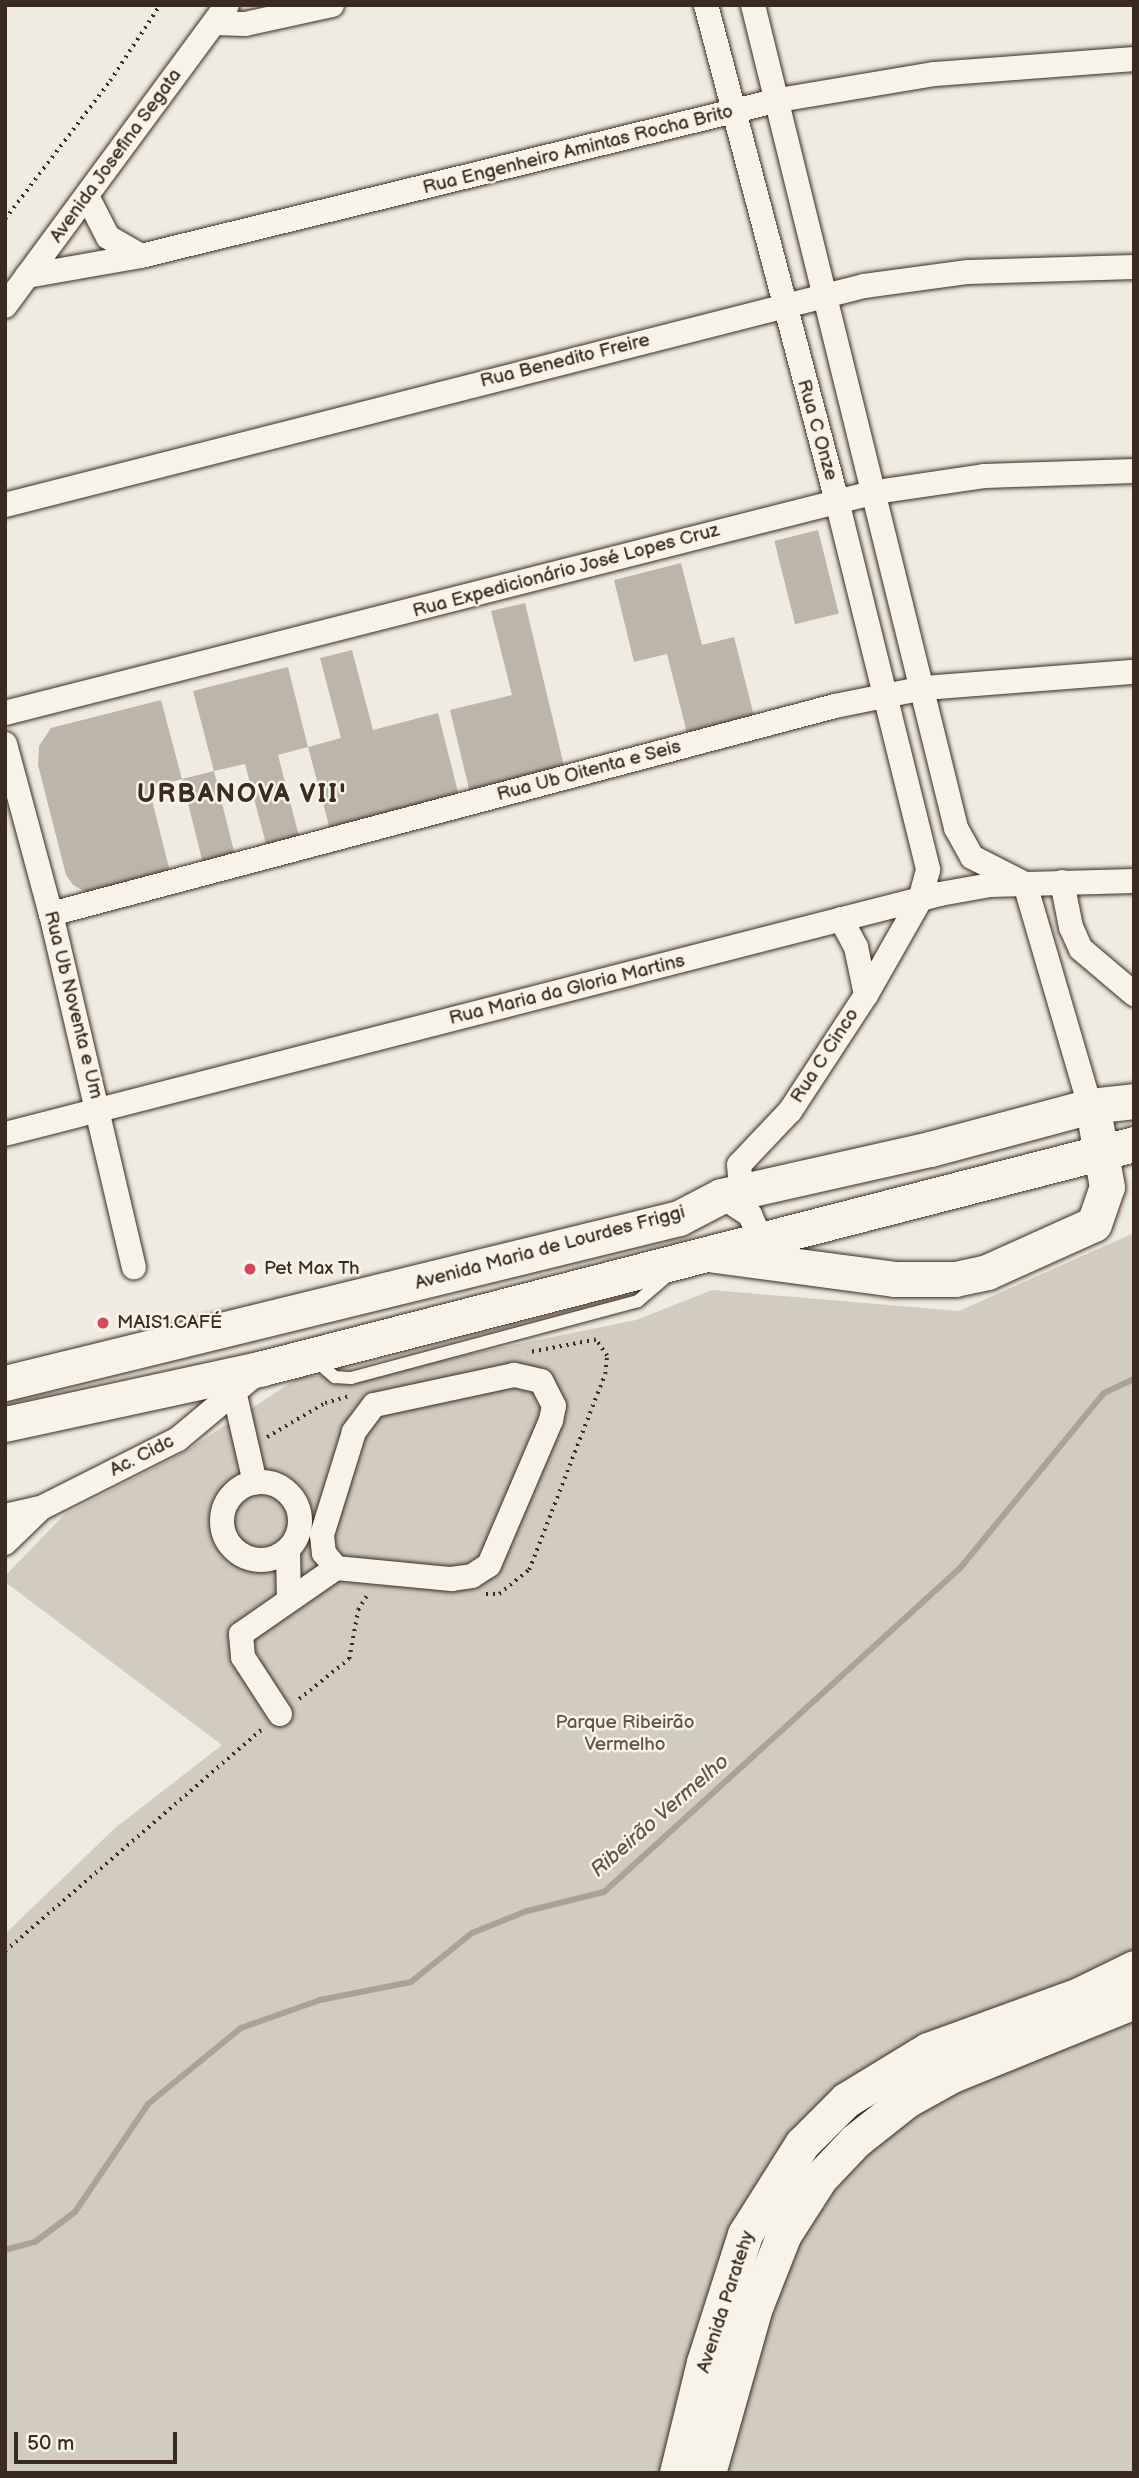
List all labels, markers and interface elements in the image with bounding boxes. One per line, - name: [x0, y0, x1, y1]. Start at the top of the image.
- street label: Avenida Josefina Segata: [45, 64, 187, 248]
- street label: Rua Engenheiro Amintas Rocha Brito: [420, 100, 736, 200]
- street label: Rua Benedito Freire: [478, 329, 652, 393]
- street label: Rua C Onze: [792, 377, 842, 483]
- street label: Rua Expedicionário José Lopes Cruz: [410, 519, 722, 623]
- street label: Rua Ub Oitenta e Seis: [494, 735, 684, 807]
- district label: URBANOVA VII': [138, 779, 346, 811]
- street label: Rua Ub Noventa e Um: [39, 909, 107, 1101]
- street label: Rua Maria da Gloria Martins: [447, 950, 687, 1030]
- street label: Rua C Cinco: [786, 1004, 864, 1108]
- street label: Avenida Maria de Lourdes Friggi: [412, 1201, 688, 1295]
- place label: Pet Max Th: [264, 1258, 360, 1280]
- marker: Pet Max Th: [242, 1261, 258, 1277]
- place label: MAIS1.CAFÉ: [117, 1312, 222, 1334]
- marker: MAIS1.CAFÉ: [95, 1315, 111, 1331]
- street label: Ac. Cidc: [106, 1430, 178, 1482]
- park label: Parque Ribeirão Vermelho: [555, 1712, 695, 1756]
- water label: Ribeirão Vermelho: [586, 1749, 734, 1883]
- street label: Avenida Paratehy: [692, 2228, 760, 2376]
- scale bar: [18, 2418, 180, 2462]
- text: 50 m: [27, 2431, 74, 2456]

